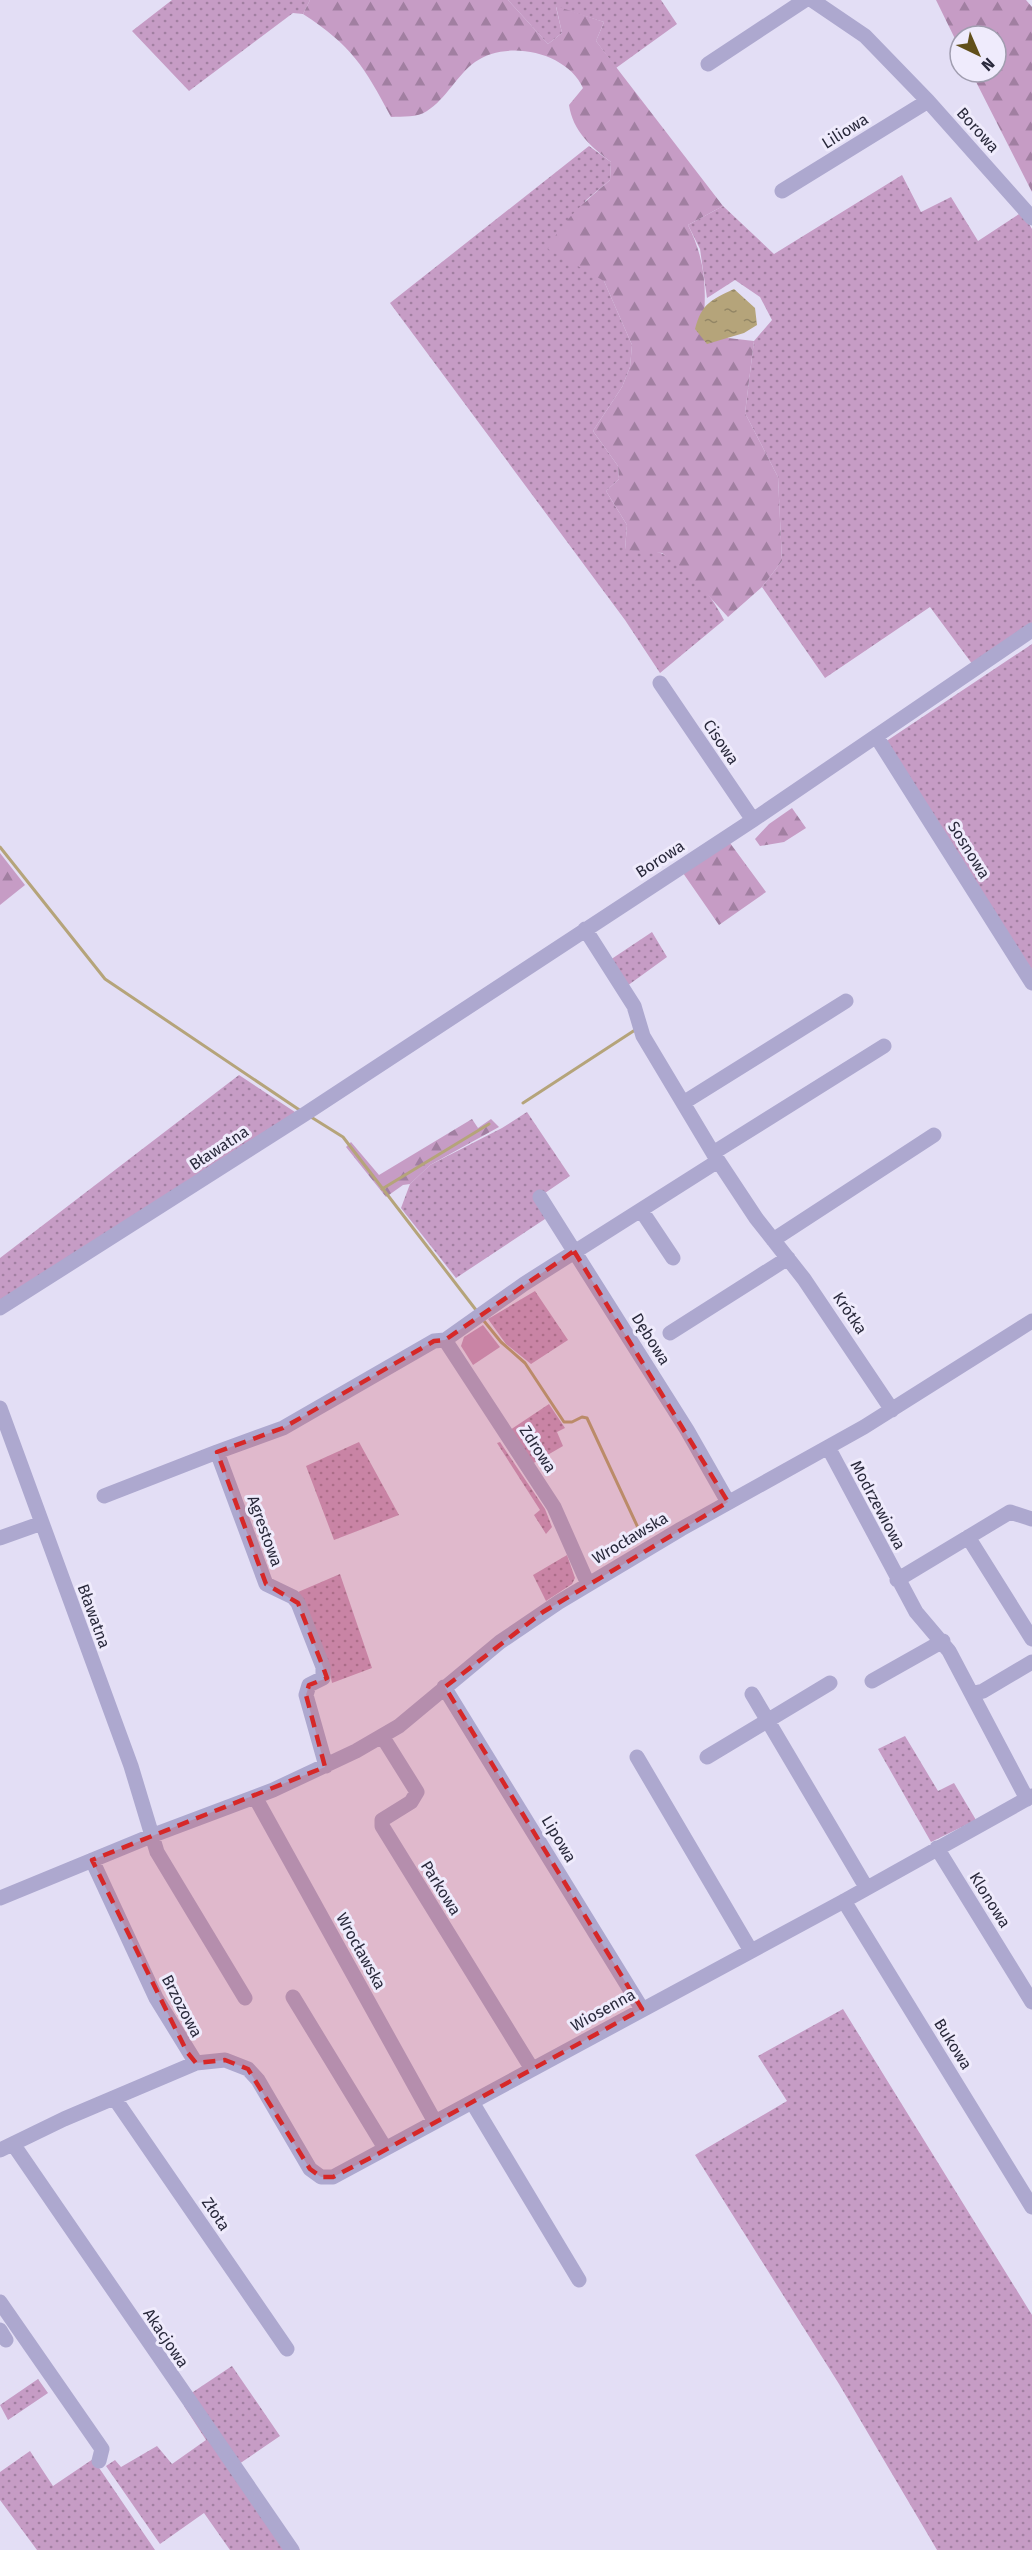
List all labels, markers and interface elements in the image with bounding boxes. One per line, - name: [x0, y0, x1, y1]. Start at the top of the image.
- north arrow: [948, 24, 1008, 84]
- text: N: [978, 54, 998, 75]
- street label: Borowa: [953, 104, 1003, 156]
- street label: Liliowa: [818, 109, 872, 153]
- street label: Cisowa: [699, 716, 743, 768]
- street label: Sosnowa: [944, 818, 994, 882]
- street label: Borowa: [632, 836, 688, 882]
- street label: Bławatna: [186, 1122, 252, 1174]
- street label: Krótka: [829, 1288, 871, 1338]
- street label: Dębowa: [628, 1309, 674, 1369]
- street label: Zdrowa: [516, 1422, 560, 1476]
- street label: Modrzewiowa: [847, 1457, 909, 1553]
- street label: Agrestowa: [243, 1493, 287, 1569]
- street label: Wrocławska: [589, 1508, 671, 1568]
- street label: Bławatna: [74, 1581, 114, 1651]
- street label: Lipowa: [538, 1812, 580, 1866]
- street label: Parkowa: [417, 1857, 465, 1919]
- street label: Klonowa: [965, 1869, 1015, 1931]
- street label: Wrocławska: [332, 1909, 390, 1993]
- street label: Brzozowa: [158, 1971, 206, 2041]
- street label: Wiosenna: [567, 1985, 639, 2035]
- street label: Bukowa: [930, 2015, 976, 2073]
- street label: Złota: [198, 2194, 234, 2234]
- street label: Akacjowa: [139, 2305, 193, 2371]

